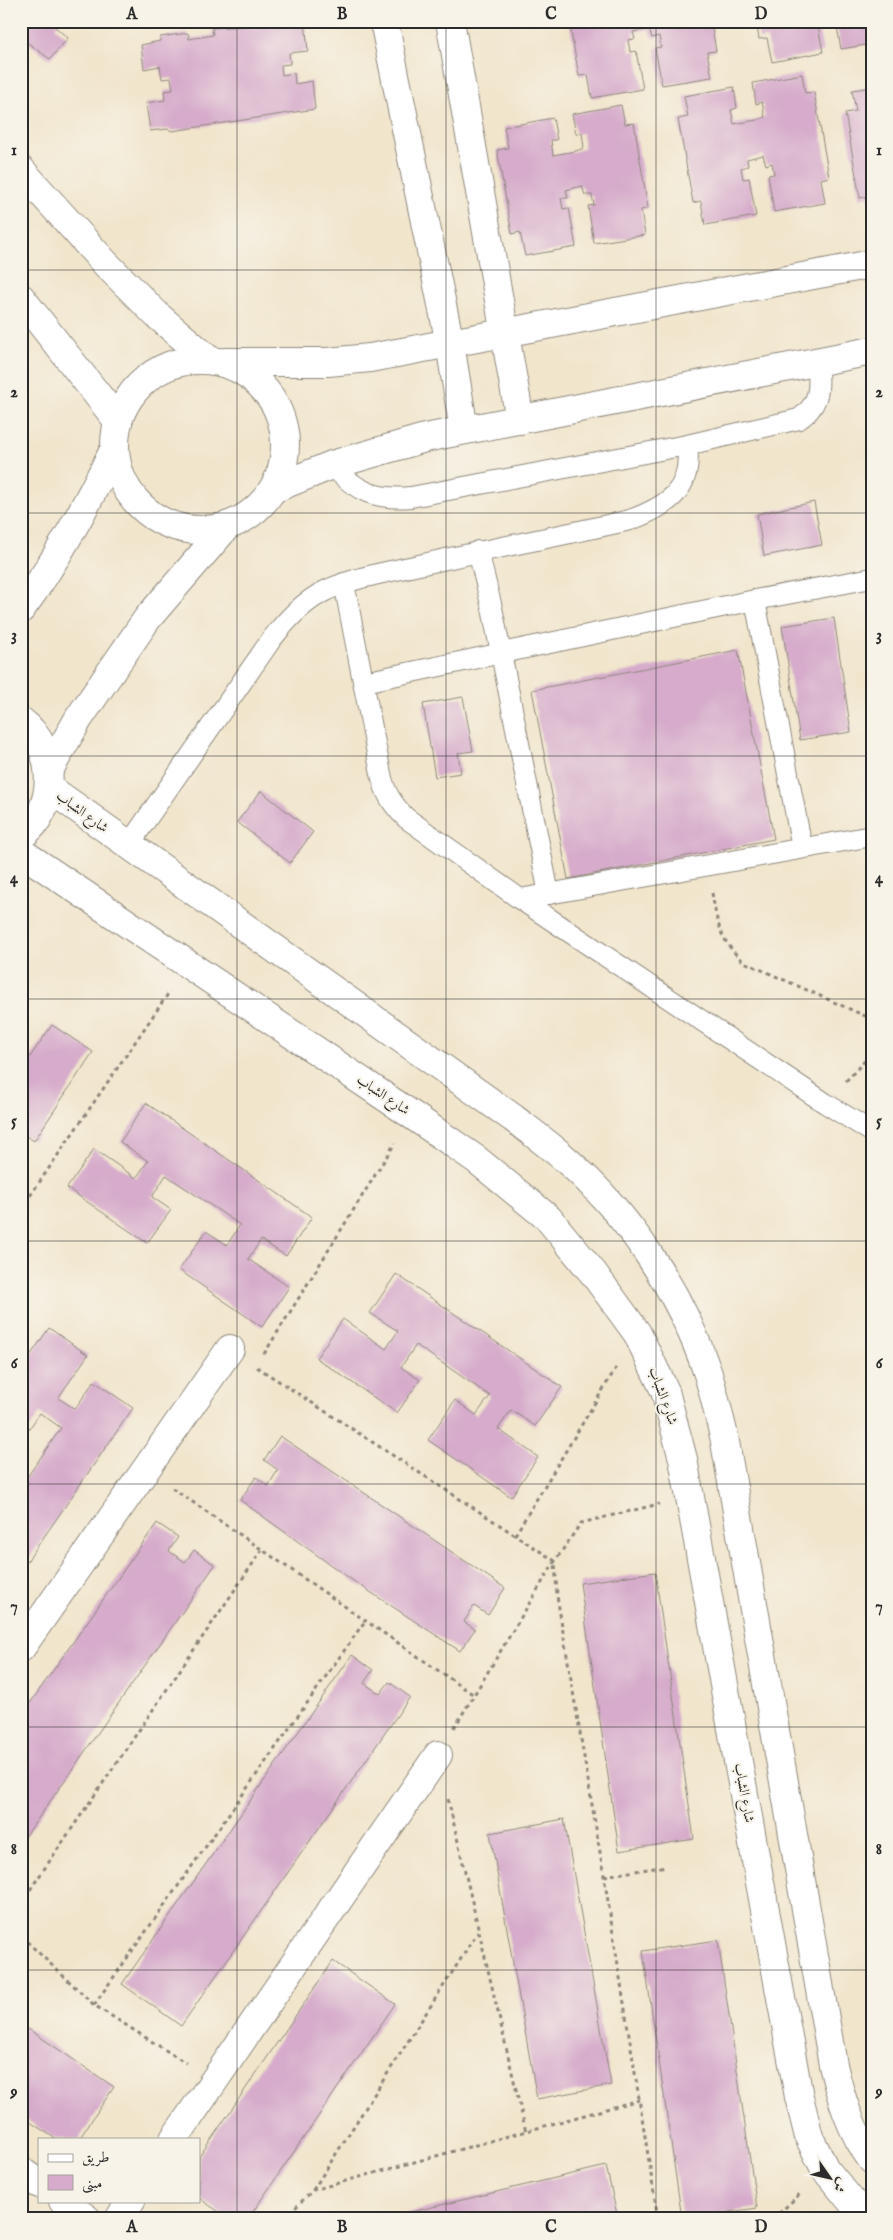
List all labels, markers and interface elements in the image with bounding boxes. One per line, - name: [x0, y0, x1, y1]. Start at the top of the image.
- text: A: [126, 5, 139, 25]
- text: B: [337, 5, 348, 25]
- text: C: [545, 5, 557, 25]
- text: D: [755, 5, 768, 25]
- text: 1: [11, 141, 17, 161]
- text: 1: [876, 141, 882, 161]
- text: 2: [10, 383, 18, 403]
- text: 2: [875, 383, 883, 403]
- text: 3: [11, 626, 17, 646]
- text: 3: [876, 626, 882, 646]
- street label: شارع الشباب: [51, 787, 112, 839]
- text: 4: [10, 869, 19, 889]
- text: 4: [875, 869, 884, 889]
- street label: شارع الشباب: [352, 1071, 413, 1121]
- text: 5: [11, 1112, 17, 1132]
- text: 5: [876, 1112, 882, 1132]
- text: 6: [11, 1354, 19, 1374]
- text: 6: [876, 1354, 884, 1374]
- street label: شارع الشباب: [642, 1365, 682, 1428]
- text: 7: [10, 1597, 18, 1617]
- text: 7: [875, 1597, 883, 1617]
- street label: شارع الشباب: [728, 1762, 758, 1825]
- text: 8: [11, 1840, 17, 1860]
- text: 8: [876, 1840, 882, 1860]
- text: 9: [10, 2083, 18, 2103]
- text: 9: [875, 2083, 883, 2103]
- legend: [38, 2138, 200, 2202]
- text: طريق: [82, 2148, 109, 2167]
- north arrow: [806, 2152, 856, 2202]
- text: مبنى: [82, 2174, 102, 2194]
- text: ش: [829, 2174, 851, 2196]
- text: A: [126, 2218, 139, 2238]
- text: B: [337, 2218, 348, 2238]
- text: C: [545, 2218, 557, 2238]
- text: D: [755, 2218, 768, 2238]

